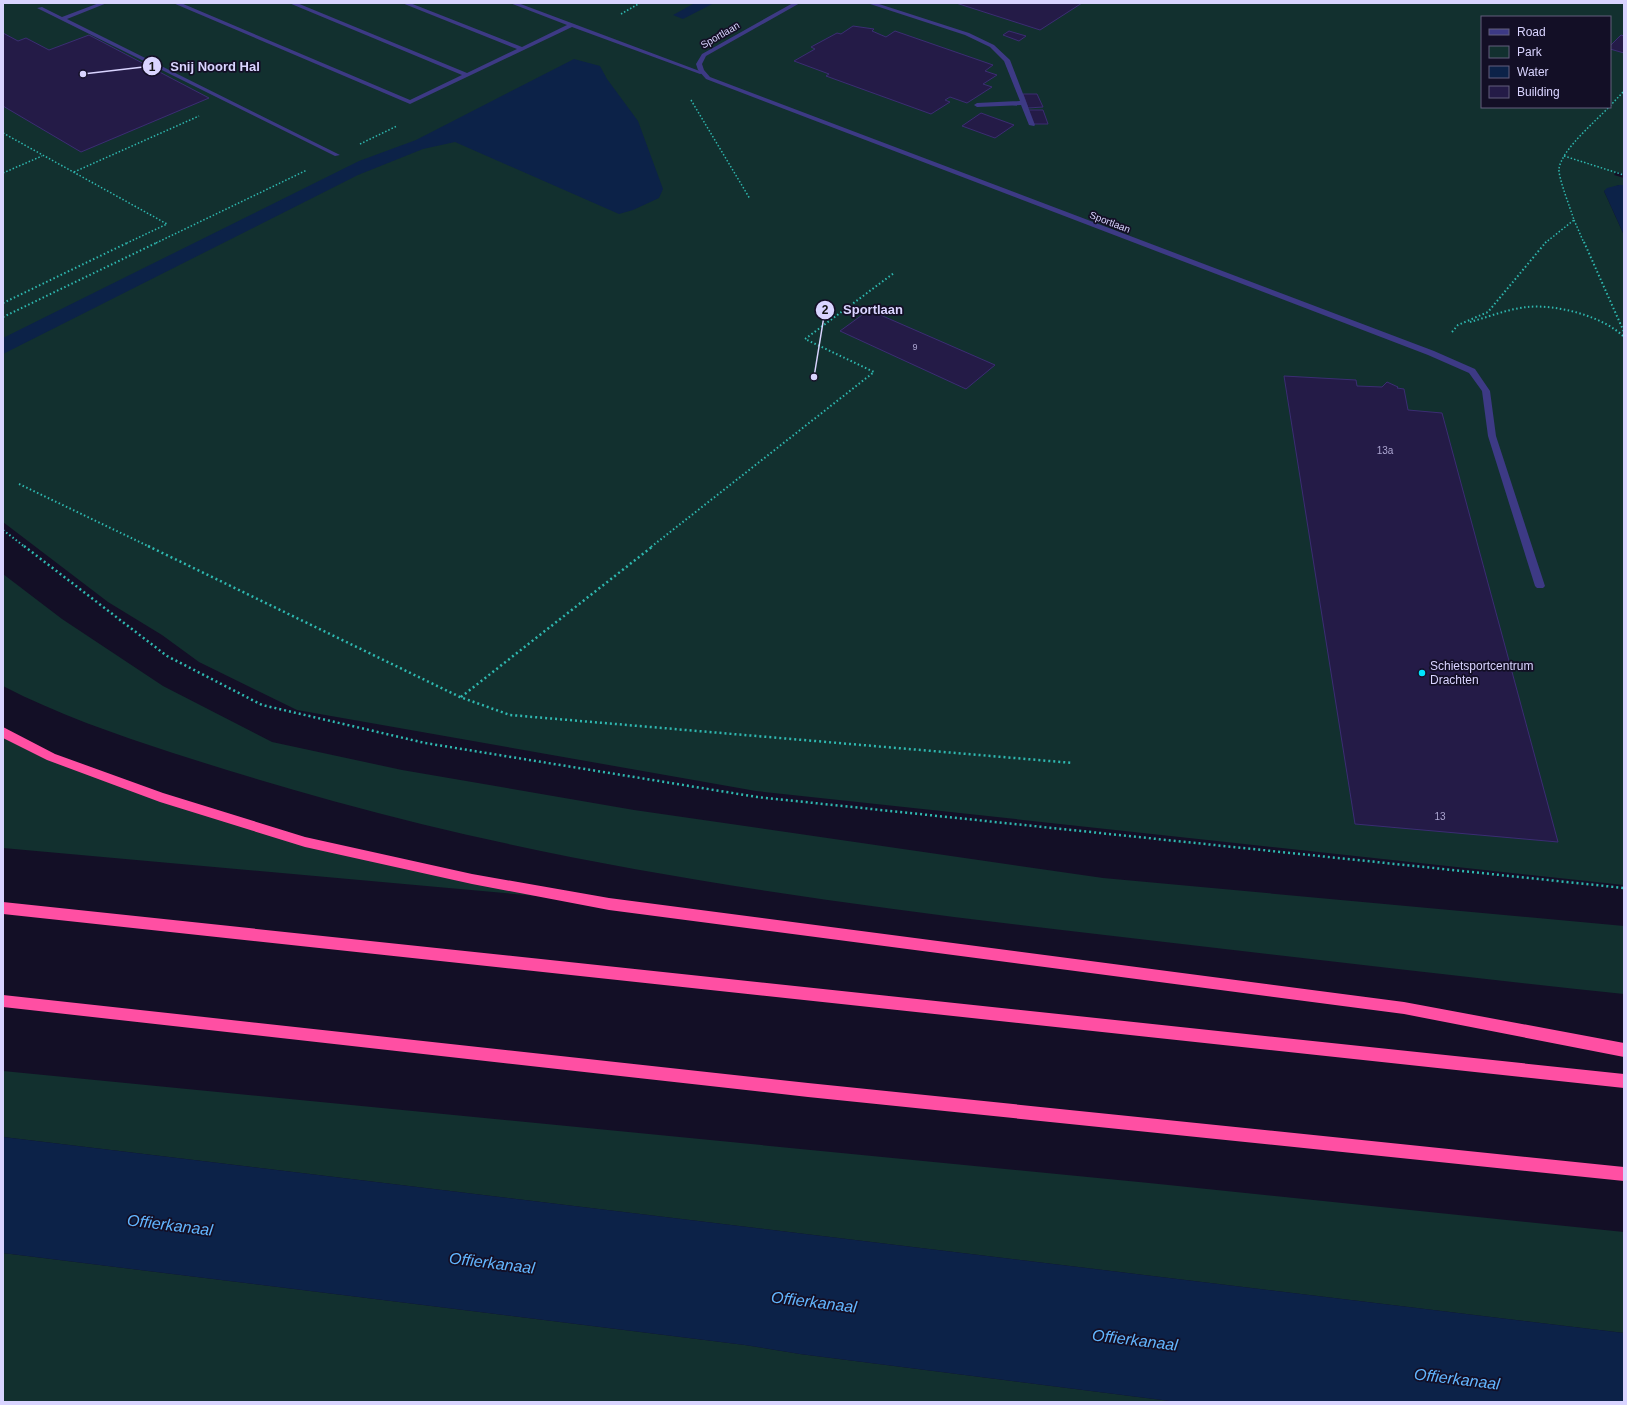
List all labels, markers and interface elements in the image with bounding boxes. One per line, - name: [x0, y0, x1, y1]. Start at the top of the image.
- legend: [1481, 16, 1611, 108]
- street label: Sportlaan: [699, 20, 741, 50]
- text: Road: [1517, 25, 1546, 39]
- text: Park: [1517, 45, 1543, 59]
- callout: Snij Noord Hal: [142, 54, 268, 79]
- text: Snij Noord Hal: [170, 59, 260, 74]
- text: 1: [149, 60, 156, 74]
- text: Water: [1517, 65, 1549, 79]
- text: Building: [1517, 85, 1560, 99]
- street label: Sportlaan: [1088, 209, 1132, 235]
- callout: Sportlaan: [815, 297, 911, 322]
- text: Sportlaan: [843, 302, 903, 317]
- text: 2: [822, 303, 829, 317]
- house number: 9: [912, 342, 918, 352]
- house number: 13a: [1377, 445, 1394, 456]
- place label: Schietsportcentrum Drachten: [1430, 659, 1533, 687]
- marker: Schietsportcentrum Drachten: [1417, 668, 1427, 678]
- house number: 13: [1434, 811, 1446, 822]
- water label: Offierkanaal: [126, 1211, 214, 1239]
- water label: Offierkanaal: [448, 1249, 536, 1277]
- water label: Offierkanaal: [770, 1288, 858, 1316]
- water label: Offierkanaal: [1091, 1326, 1179, 1354]
- water label: Offierkanaal: [1413, 1365, 1501, 1393]

